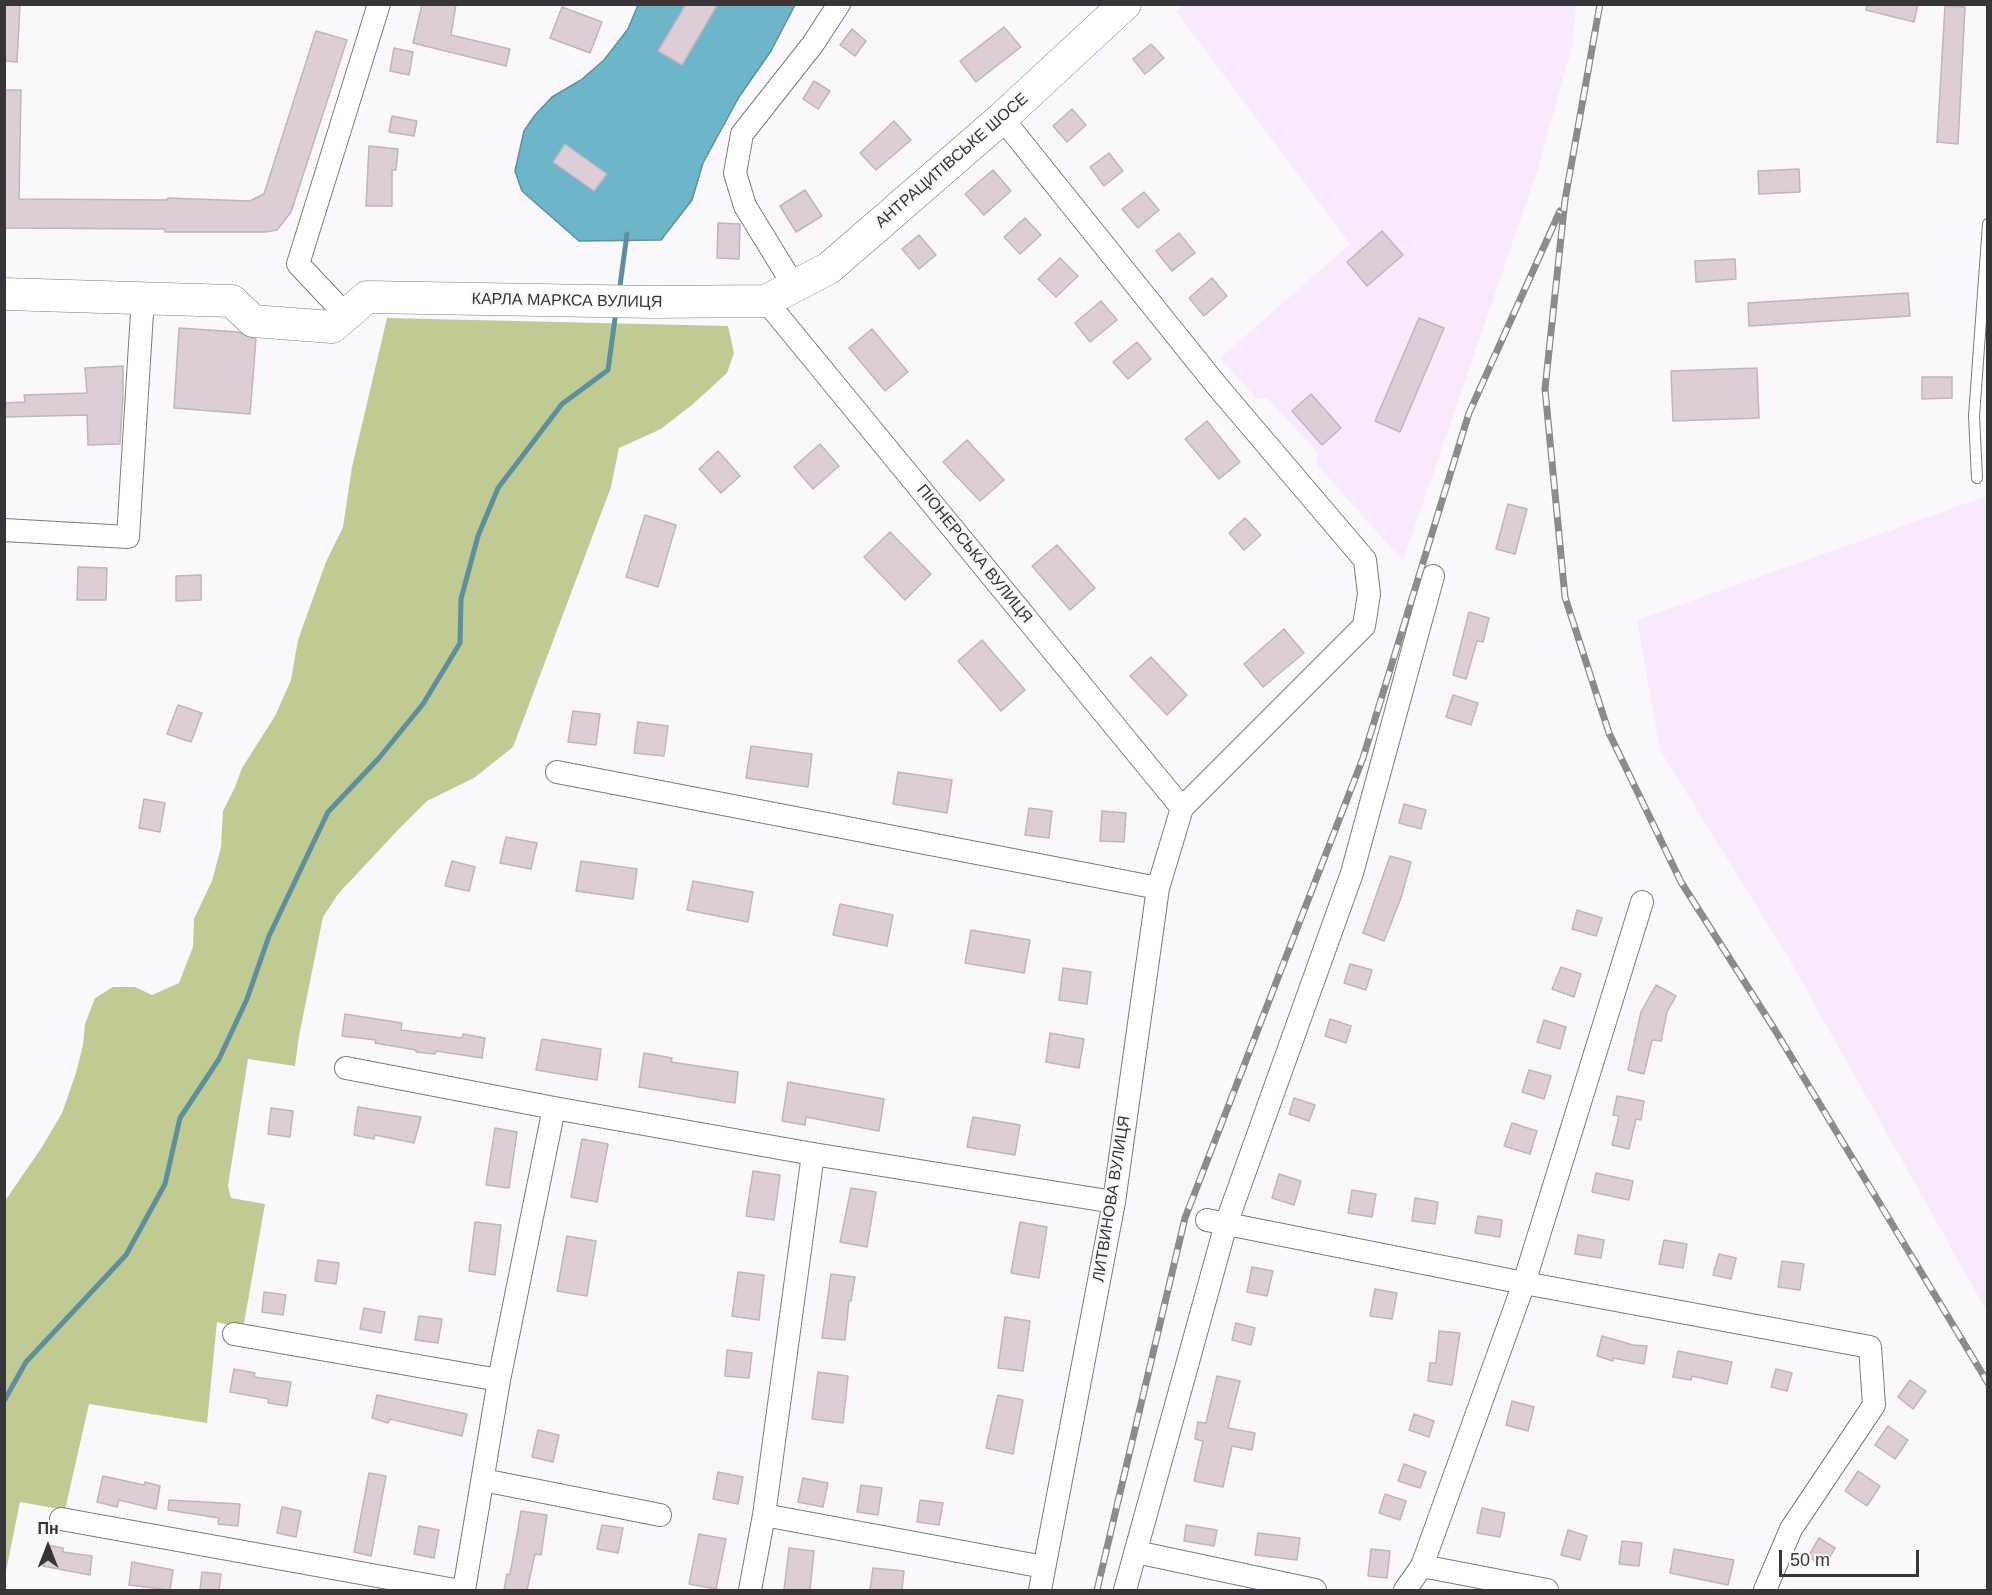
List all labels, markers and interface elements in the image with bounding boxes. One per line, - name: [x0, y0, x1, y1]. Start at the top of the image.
- street label: АНТРАЦИТІВСЬКЕ ШОСЕ: [872, 90, 1032, 232]
- street label: КАРЛА МАРКСА ВУЛИЦЯ: [472, 290, 662, 312]
- street label: ПІОНЕРСЬКА ВУЛИЦЯ: [912, 481, 1036, 627]
- street label: ЛИТВИНОВА ВУЛИЦЯ: [1089, 1114, 1135, 1284]
- north arrow: [18, 1517, 78, 1577]
- text: Пн: [37, 1520, 59, 1537]
- scale bar: [1782, 1538, 1922, 1576]
- text: 50 m: [1790, 1550, 1830, 1570]

